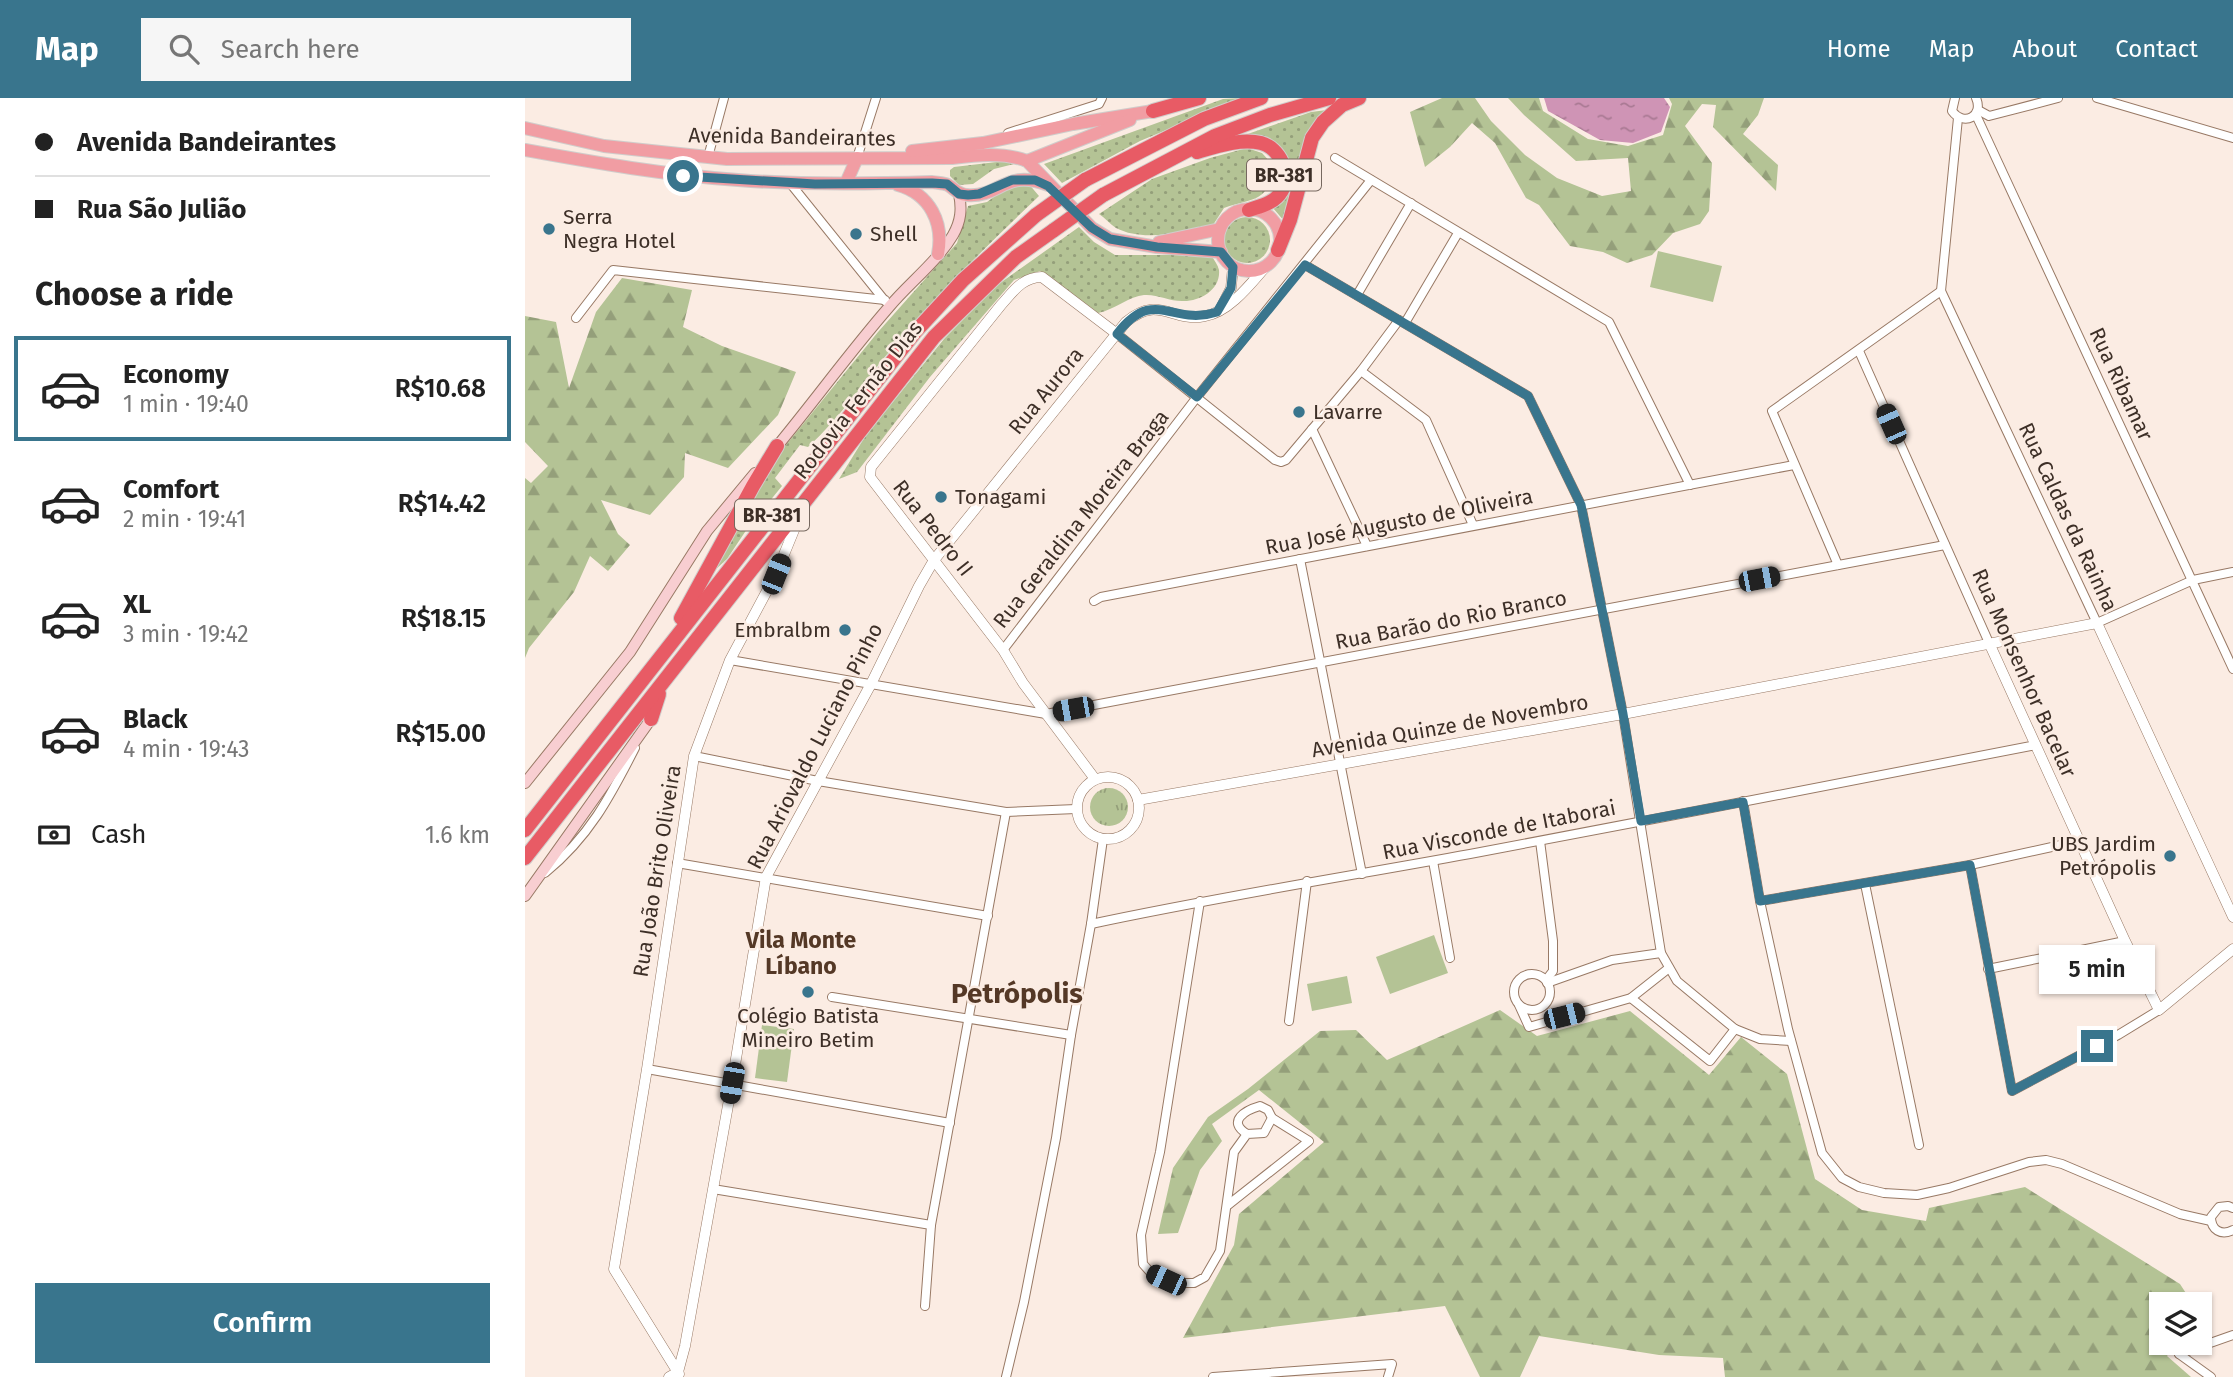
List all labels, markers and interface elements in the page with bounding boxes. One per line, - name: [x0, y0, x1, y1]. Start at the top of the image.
- search box: [141, 18, 631, 81]
- text: Map: [35, 29, 99, 69]
- icon: search: [165, 30, 203, 68]
- text: Search here: [221, 34, 360, 65]
- text: Home: [1827, 35, 1891, 63]
- text: Map: [1929, 35, 1975, 63]
- text: About: [2013, 35, 2077, 63]
- text: Contact: [2115, 35, 2198, 63]
- street label: Avenida Bandeirantes: [688, 122, 896, 152]
- text: Avenida Bandeirantes: [77, 127, 336, 158]
- road number: BR-381: [1247, 159, 1321, 190]
- route start: [667, 160, 699, 192]
- text: Rua São Julião: [77, 194, 246, 225]
- place label: Serra Negra Hotel: [563, 204, 675, 254]
- marker: Serra Negra Hotel: [541, 221, 557, 237]
- place label: Shell: [870, 221, 918, 247]
- marker: Shell: [848, 226, 864, 242]
- text: Choose a ride: [35, 275, 233, 313]
- street label: Rodovia Fernão Dias: [788, 315, 928, 484]
- street label: Rua Ribamar: [2083, 323, 2159, 445]
- street label: Rua Aurora: [1003, 342, 1089, 440]
- icon: car: [39, 357, 102, 420]
- text: Economy: [123, 359, 229, 390]
- text: R$10.68: [395, 373, 486, 404]
- text: 1 min · 19:40: [123, 390, 249, 418]
- place label: Lavarre: [1313, 399, 1383, 425]
- car: [1873, 401, 1910, 447]
- marker: Lavarre: [1291, 404, 1307, 420]
- street label: Rua Geraldina Moreira Braga: [988, 405, 1174, 633]
- street label: Rua Caldas da Rainha: [2013, 418, 2123, 616]
- icon: car: [39, 472, 102, 535]
- text: Comfort: [123, 474, 219, 505]
- street label: Rua Pedro II: [887, 475, 979, 581]
- street label: Rua José Augusto de Oliveira: [1263, 483, 1535, 561]
- place label: Tonagami: [955, 484, 1046, 510]
- text: R$14.42: [398, 488, 486, 519]
- marker: Tonagami: [933, 489, 949, 505]
- road number: BR-381: [735, 500, 809, 530]
- text: 2 min · 19:41: [123, 505, 246, 533]
- car: [759, 551, 794, 597]
- car: [1737, 565, 1782, 593]
- street label: Rua Monsenhor Bacelar: [1966, 565, 2082, 781]
- street label: Rua Barão do Rio Branco: [1333, 585, 1569, 655]
- icon: car: [39, 587, 102, 650]
- text: XL: [123, 589, 151, 620]
- text: R$18.15: [401, 603, 486, 634]
- place label: Embralbm: [734, 617, 831, 643]
- street label: Rua Ariovaldo Luciano Pinho: [742, 619, 888, 873]
- text: 3 min · 19:42: [123, 620, 249, 648]
- marker: Embralbm: [837, 622, 853, 638]
- street label: Avenida Quinze de Novembro: [1310, 689, 1590, 763]
- car: [1051, 695, 1096, 723]
- icon: car: [39, 702, 102, 765]
- text: Black: [123, 704, 188, 735]
- text: R$15.00: [395, 718, 486, 749]
- text: 4 min · 19:43: [123, 735, 249, 763]
- street label: Rua João Brito Oliveira: [627, 763, 687, 979]
- street label: Rua Visconde de Itaborai: [1380, 795, 1618, 865]
- icon: cash: [35, 816, 73, 854]
- text: Cash: [91, 819, 147, 850]
- text: 1.6 km: [425, 821, 490, 849]
- place label: UBS Jardim Petrópolis: [2051, 831, 2156, 881]
- marker: UBS Jardim Petrópolis: [2162, 848, 2178, 864]
- district label: Vila Monte Líbano: [745, 926, 856, 980]
- callout: 5 min: [2039, 944, 2155, 993]
- text: 5 min: [2068, 955, 2126, 983]
- district label: Petrópolis: [951, 977, 1083, 1010]
- marker: Colégio Batista Mineiro Betim: [800, 984, 816, 1000]
- car: [1542, 1001, 1587, 1031]
- place label: Colégio Batista Mineiro Betim: [737, 1003, 879, 1053]
- route end: [2081, 1030, 2113, 1062]
- car: [719, 1060, 746, 1106]
- car: [1143, 1262, 1190, 1298]
- button: Confirm: [35, 1283, 490, 1363]
- map controls: [2149, 1292, 2212, 1355]
- button: layers: [2149, 1292, 2212, 1355]

